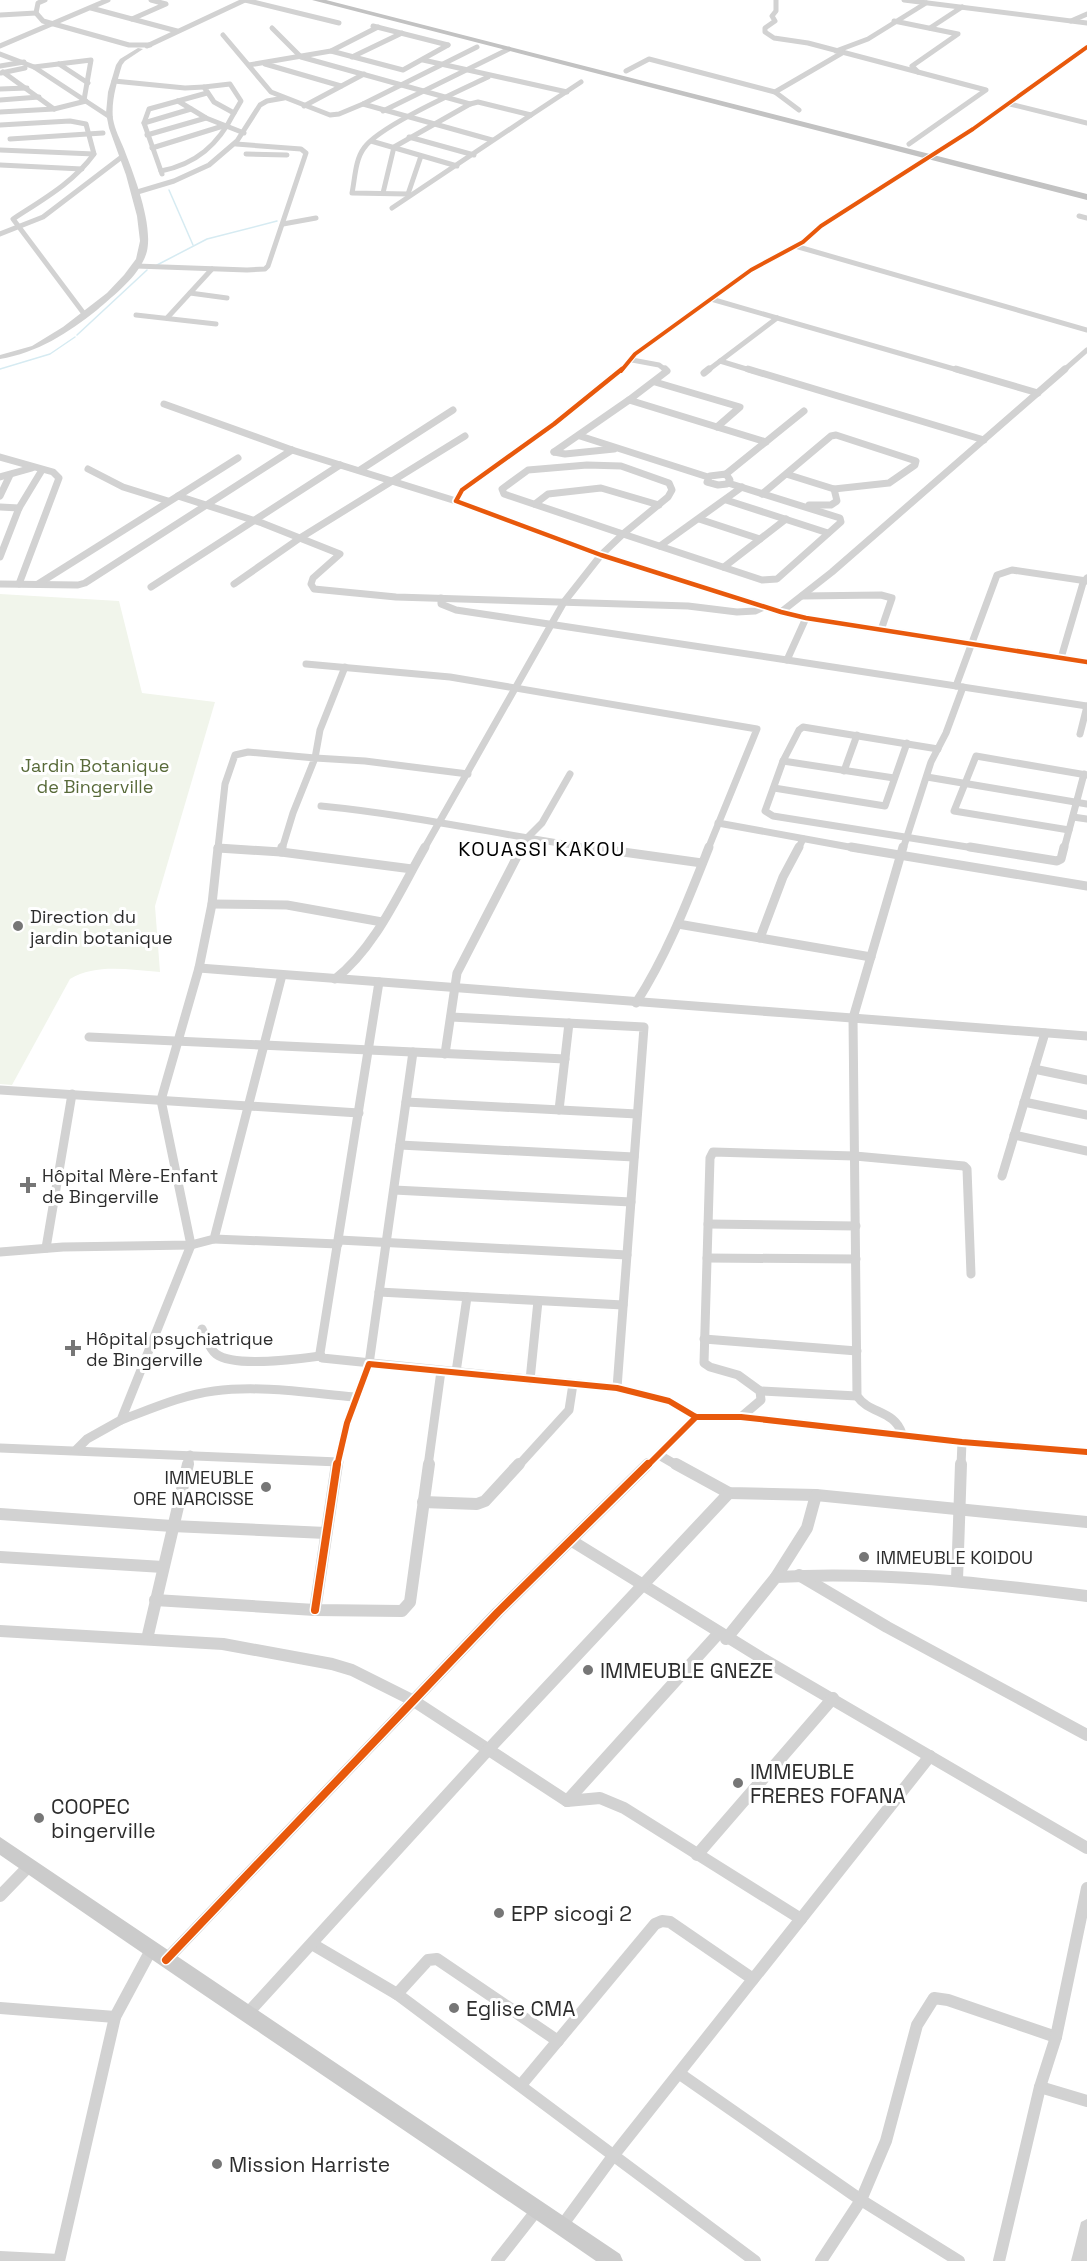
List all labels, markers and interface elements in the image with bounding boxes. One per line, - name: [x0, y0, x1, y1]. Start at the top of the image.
- park label: Jardin Botanique de Bingerville: [21, 754, 169, 798]
- district label: KOUASSI KAKOU: [458, 836, 626, 862]
- place label: Direction du jardin botanique: [29, 905, 173, 949]
- marker: Direction du jardin botanique: [11, 919, 25, 933]
- place label: Hôpital Mère-Enfant de Bingerville: [42, 1164, 218, 1208]
- marker: Hôpital Mère-Enfant de Bingerville: [19, 1176, 37, 1194]
- place label: Hôpital psychiatrique de Bingerville: [86, 1327, 273, 1371]
- marker: Hôpital psychiatrique de Bingerville: [64, 1339, 82, 1357]
- place label: IMMEUBLE ORE NARCISSE: [133, 1466, 254, 1510]
- marker: IMMEUBLE ORE NARCISSE: [259, 1480, 273, 1494]
- place label: IMMEUBLE KOIDOU: [876, 1546, 1033, 1569]
- marker: IMMEUBLE KOIDOU: [857, 1550, 871, 1564]
- place label: IMMEUBLE GNEZE: [600, 1657, 773, 1684]
- marker: IMMEUBLE GNEZE: [581, 1663, 595, 1677]
- place label: IMMEUBLE FRERES FOFANA: [750, 1758, 906, 1809]
- marker: IMMEUBLE FRERES FOFANA: [731, 1776, 745, 1790]
- place label: CO0PEC bingerville: [51, 1793, 156, 1844]
- marker: CO0PEC bingerville: [32, 1811, 46, 1825]
- place label: EPP sicogi 2: [511, 1900, 632, 1927]
- marker: EPP sicogi 2: [492, 1906, 506, 1920]
- place label: Eglise CMA: [466, 1995, 575, 2022]
- marker: Eglise CMA: [447, 2001, 461, 2015]
- place label: Mission Harriste: [229, 2151, 390, 2178]
- marker: Mission Harriste: [210, 2157, 224, 2171]

